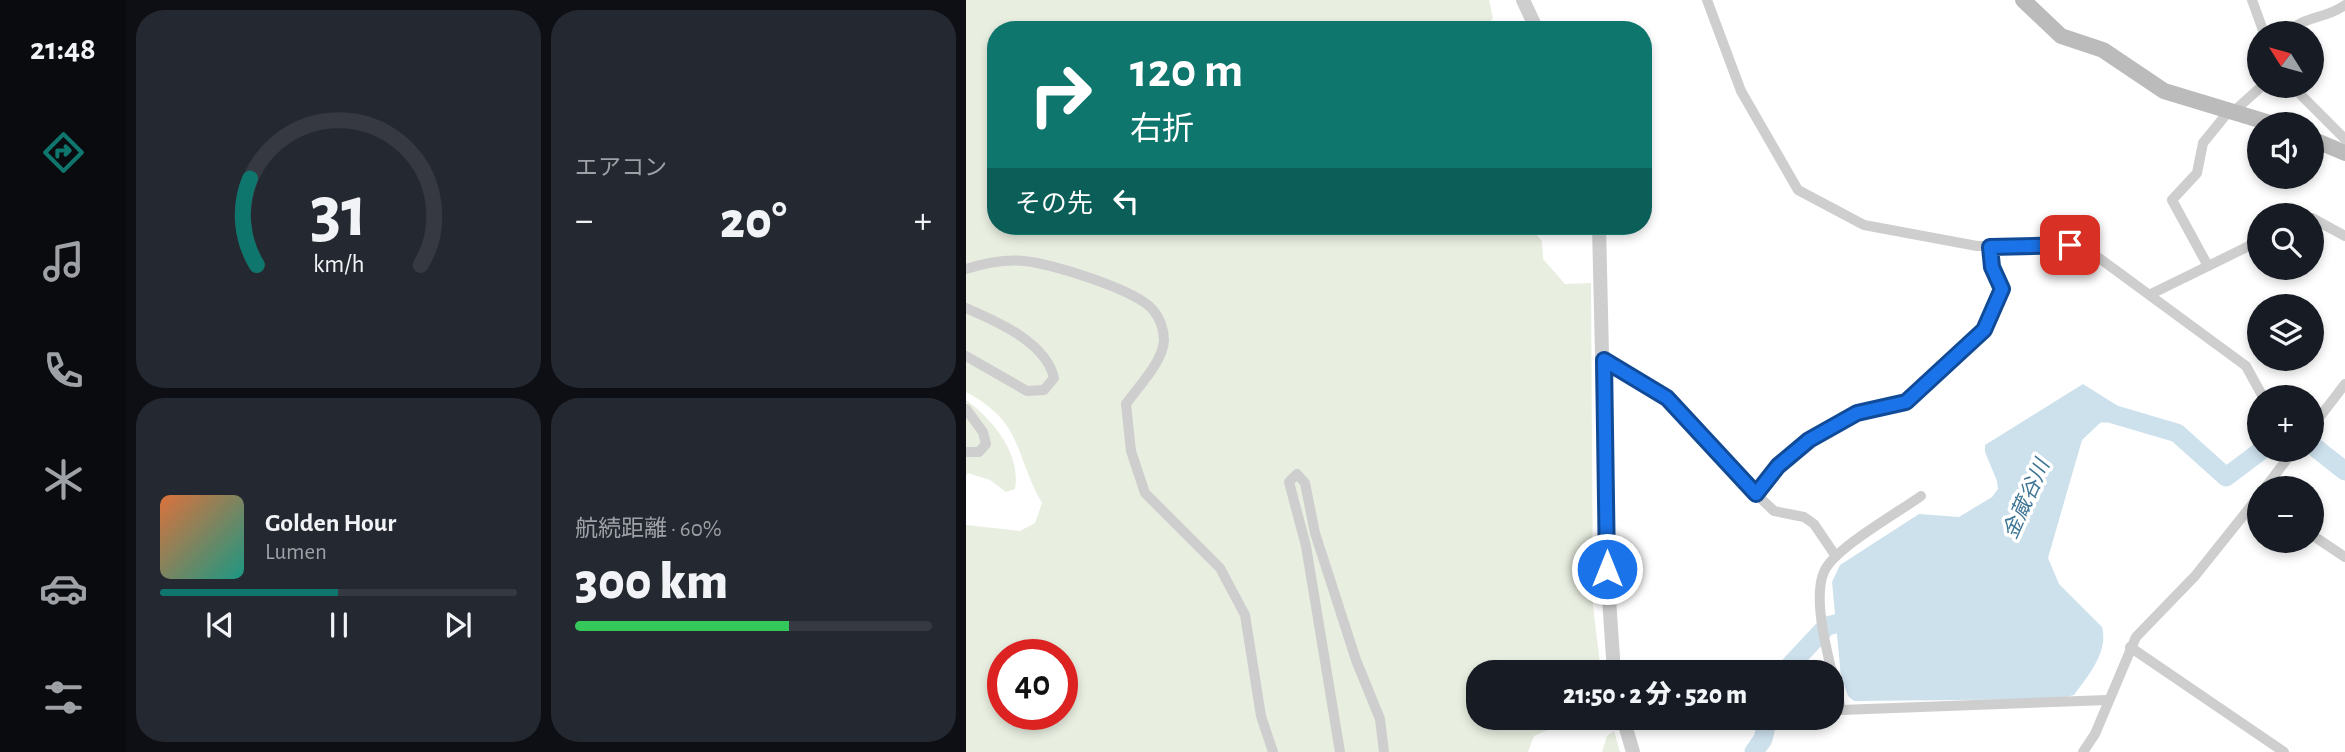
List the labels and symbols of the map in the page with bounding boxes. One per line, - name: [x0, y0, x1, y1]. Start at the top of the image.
- north arrow: [2247, 21, 2324, 98]
- pin: [2040, 215, 2100, 275]
- water label: 金蔵谷川: [1999, 454, 2054, 542]
- position arrow: [1570, 532, 1644, 606]
- speed limit sign: 40: [987, 639, 1078, 730]

